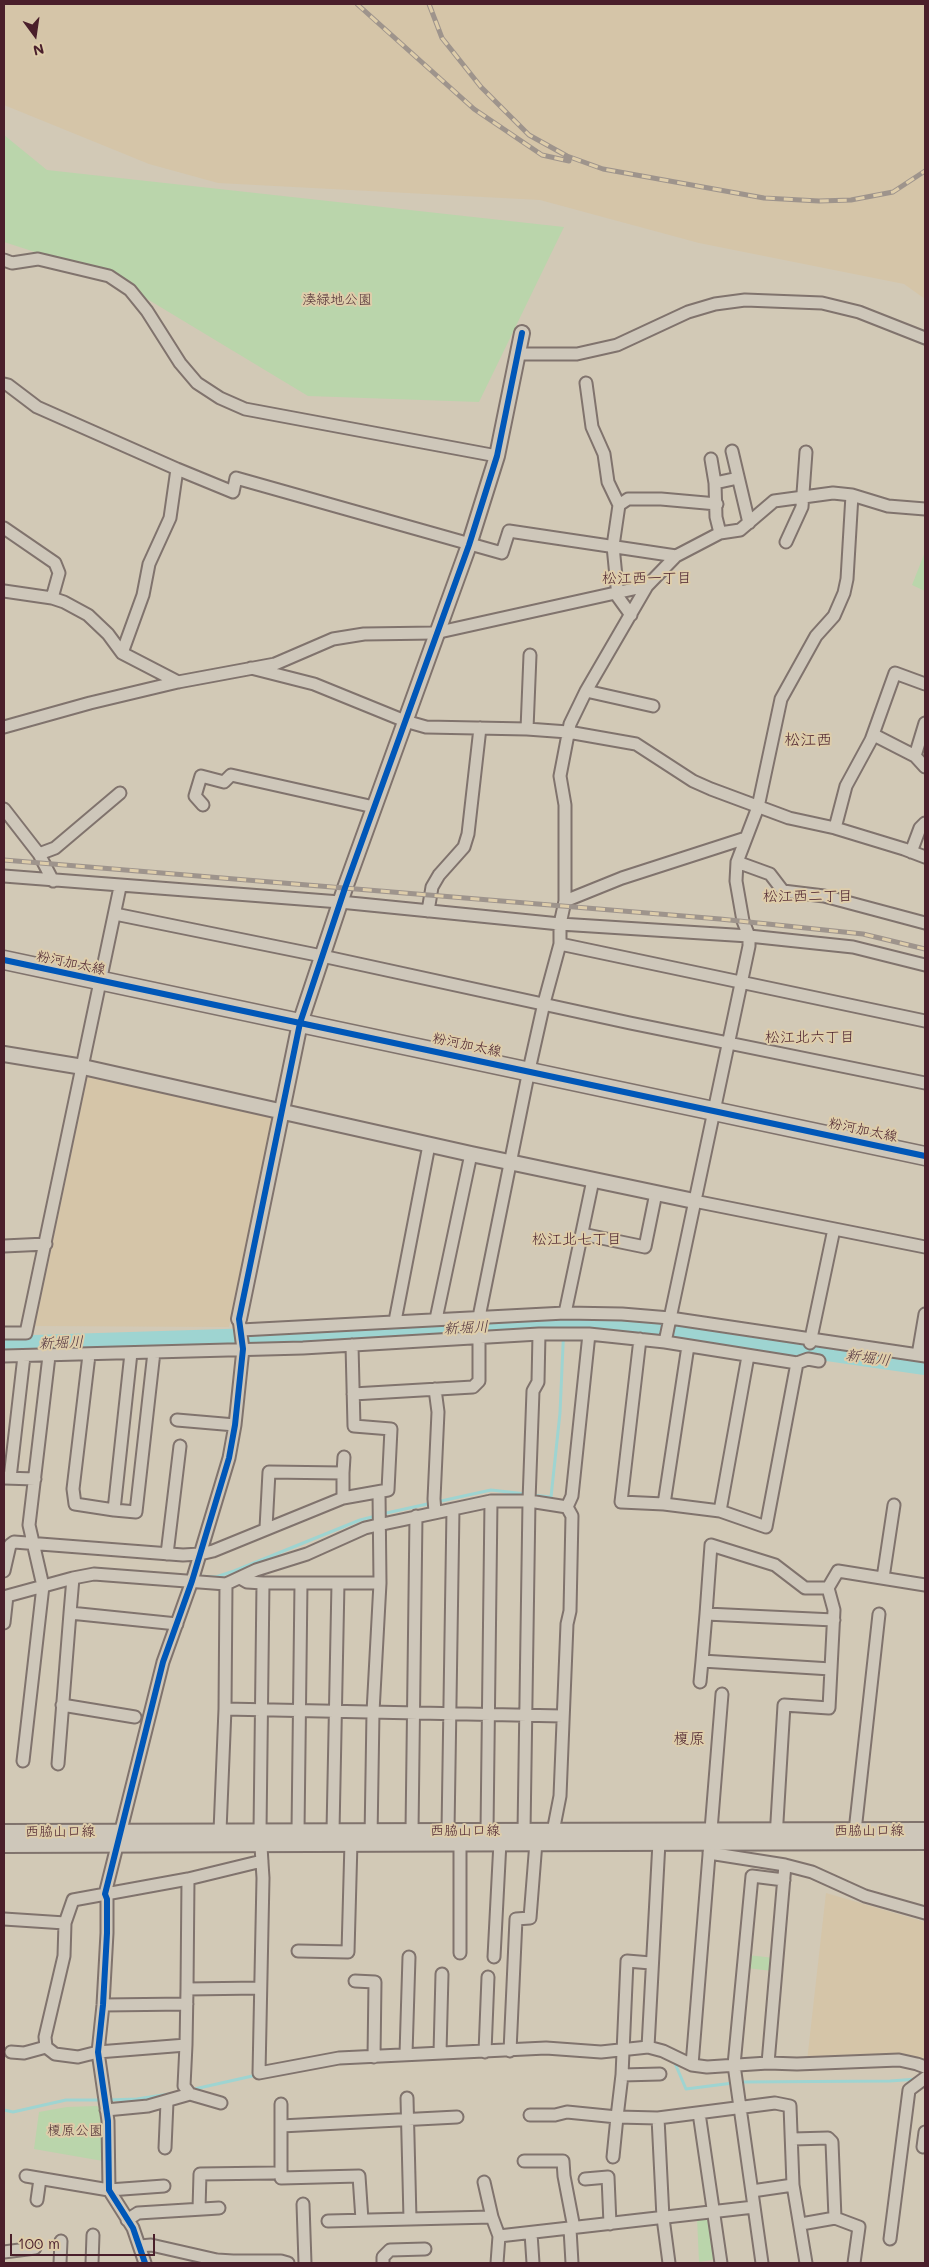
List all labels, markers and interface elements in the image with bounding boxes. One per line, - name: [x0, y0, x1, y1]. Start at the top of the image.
- north arrow: [10, 10, 60, 60]
- text: N: [31, 40, 46, 61]
- park label: 湊緑地公園: [302, 292, 372, 308]
- district label: 松江西一丁目: [602, 569, 692, 587]
- district label: 松江西: [784, 730, 832, 750]
- district label: 松江西二丁目: [763, 887, 853, 905]
- street label: 粉河加太線: [35, 948, 107, 978]
- district label: 松江北六丁目: [765, 1028, 855, 1046]
- street label: 粉河加太線: [431, 1030, 503, 1060]
- street label: 粉河加太線: [827, 1115, 899, 1145]
- district label: 松江北七丁目: [532, 1230, 622, 1248]
- water label: 新堀川: [443, 1318, 489, 1338]
- water label: 新堀川: [38, 1333, 84, 1353]
- water label: 新堀川: [844, 1346, 892, 1370]
- district label: 榎原: [673, 1729, 705, 1749]
- street label: 西脇山口線: [430, 1823, 500, 1839]
- street label: 西脇山口線: [834, 1823, 904, 1839]
- street label: 西脇山口線: [25, 1824, 95, 1840]
- park label: 榎原公園: [47, 2123, 103, 2139]
- scale bar: [12, 2224, 158, 2256]
- text: 100 m: [18, 2233, 60, 2253]

